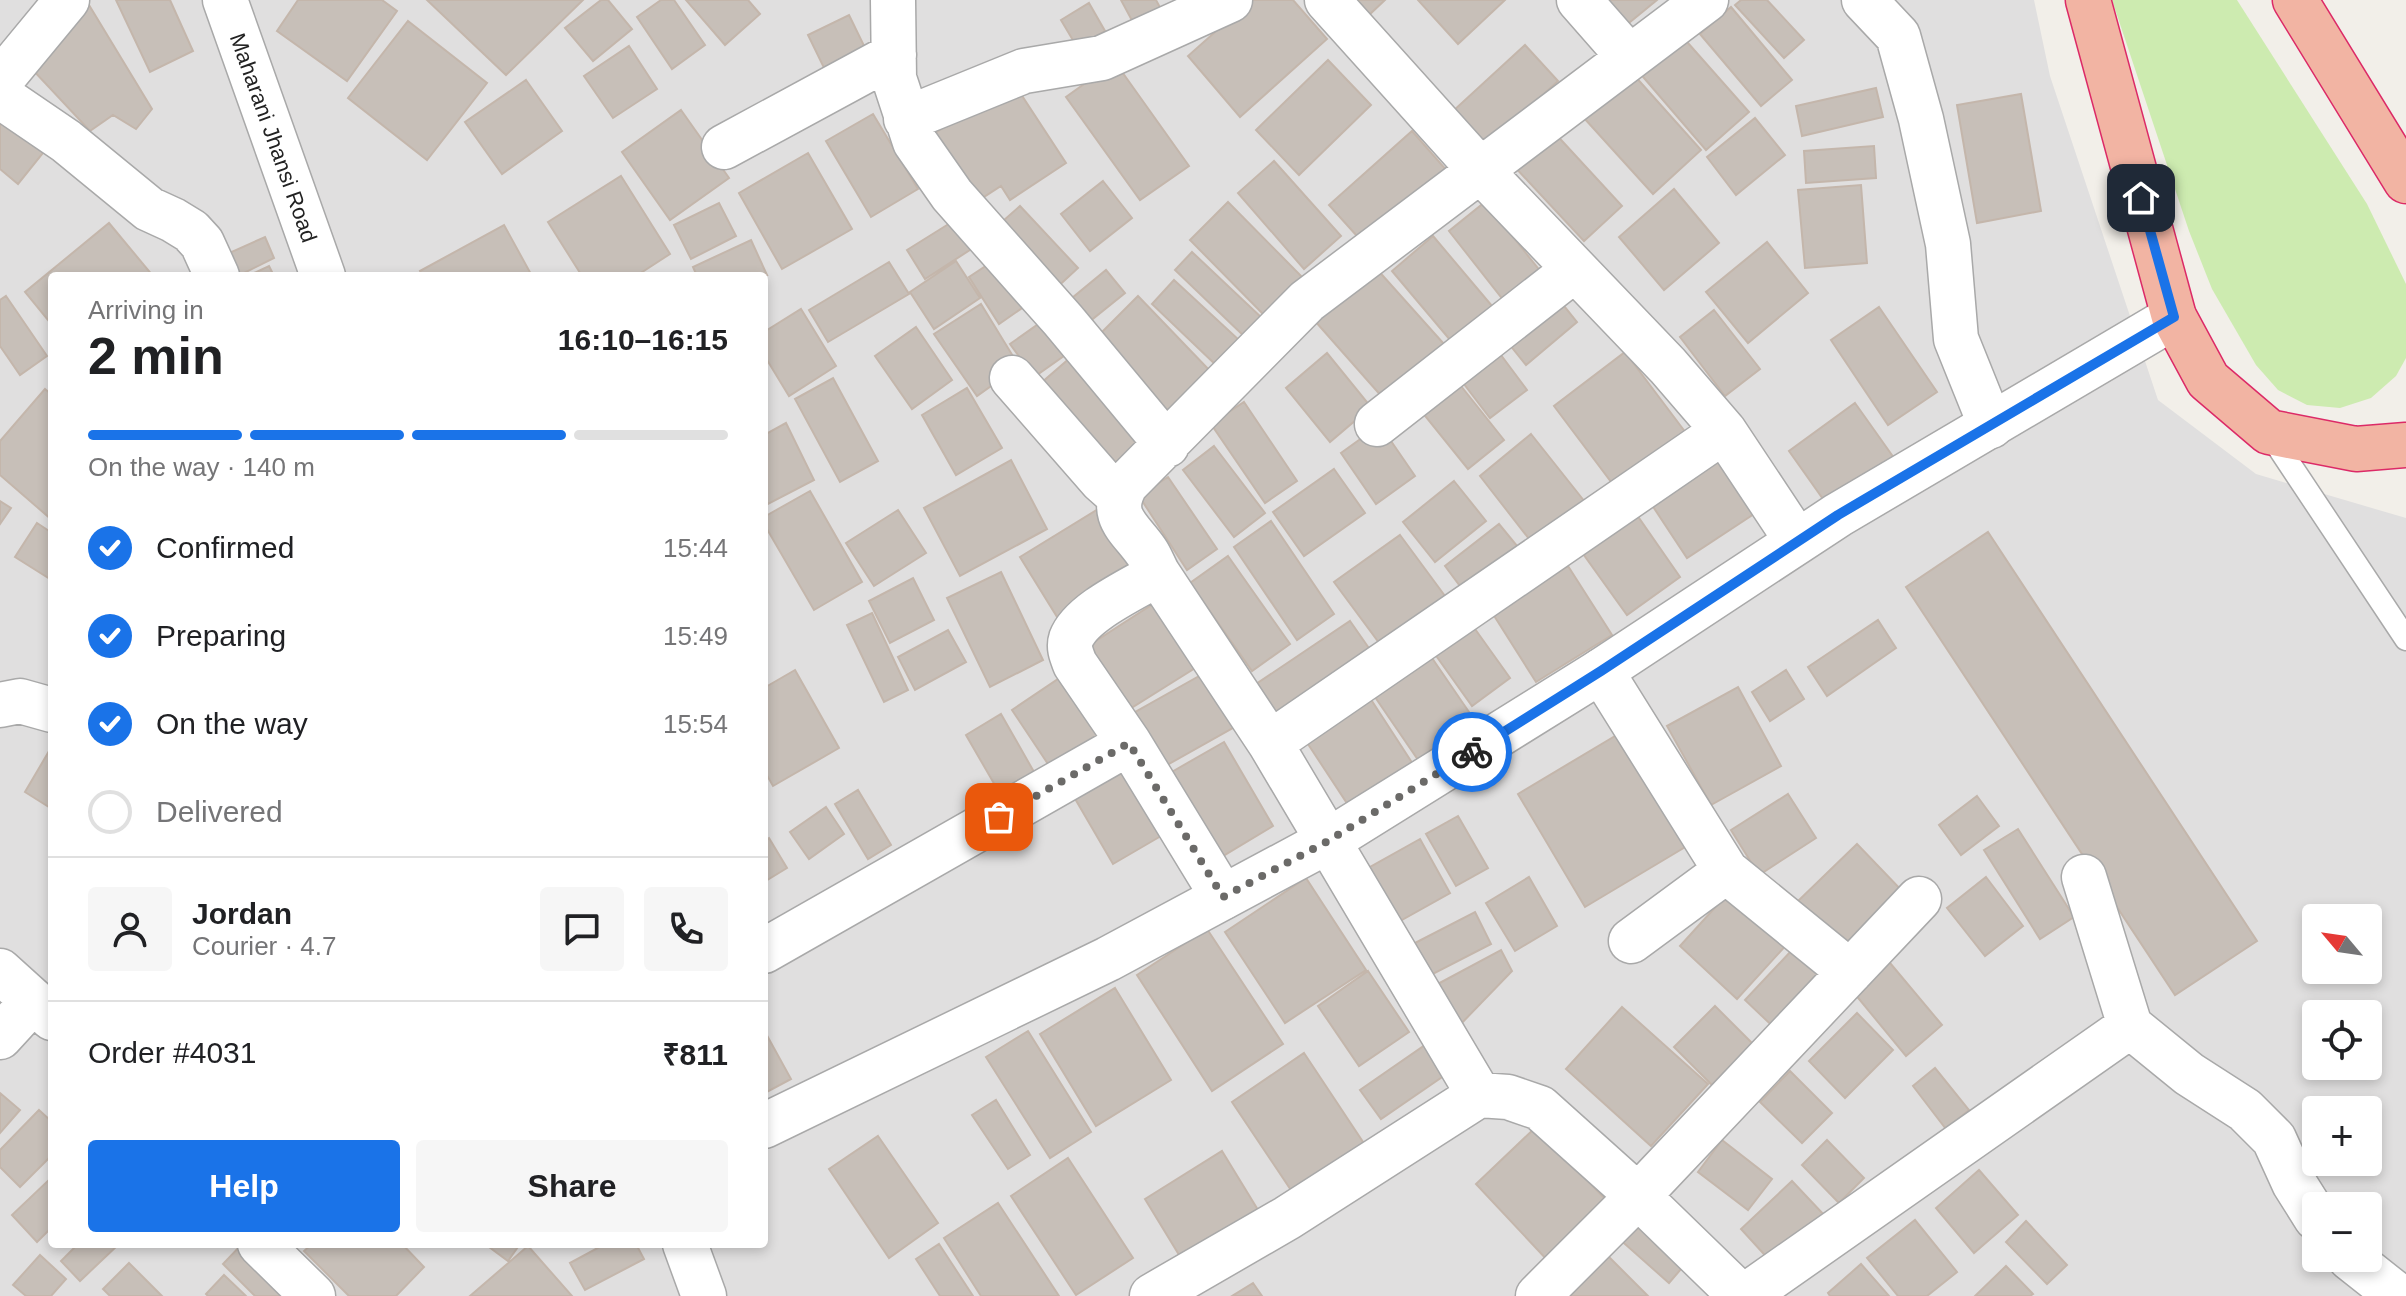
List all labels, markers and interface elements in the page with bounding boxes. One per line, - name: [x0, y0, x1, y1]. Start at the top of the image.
- street label: Maharani Jhansi Road: [225, 30, 322, 246]
- pin: [2107, 164, 2175, 232]
- icon: home: [2119, 176, 2163, 220]
- text: Arriving in: [88, 295, 204, 325]
- text: 16:10–16:15: [558, 323, 728, 356]
- text: 2 min: [88, 327, 224, 385]
- text: On the way · 140 m: [88, 452, 315, 482]
- icon: check: [88, 526, 132, 570]
- text: Confirmed: [156, 531, 294, 564]
- text: 15:44: [663, 533, 728, 563]
- icon: check: [88, 614, 132, 658]
- text: Preparing: [156, 619, 286, 652]
- text: 15:49: [663, 621, 728, 651]
- icon: check: [88, 702, 132, 746]
- text: On the way: [156, 707, 308, 740]
- text: 15:54: [663, 709, 728, 739]
- courier: [1432, 712, 1512, 792]
- icon: bike: [1450, 730, 1494, 774]
- pin: [965, 783, 1033, 851]
- text: Delivered: [156, 795, 283, 828]
- icon: bag: [977, 795, 1021, 839]
- button: person: [88, 887, 172, 971]
- button: chat: [540, 887, 624, 971]
- button: phone: [644, 887, 728, 971]
- text: Jordan: [192, 897, 292, 930]
- north arrow: [2302, 904, 2382, 984]
- map controls: [2302, 904, 2382, 1272]
- text: Courier · 4.7: [192, 931, 337, 961]
- button: locate: [2302, 1000, 2382, 1080]
- text: Order #4031: [88, 1036, 256, 1069]
- text: ₹811: [662, 1038, 728, 1071]
- button: +: [2302, 1096, 2382, 1176]
- button: Help: [88, 1140, 400, 1232]
- button: Share: [416, 1140, 728, 1232]
- button: −: [2302, 1192, 2382, 1272]

